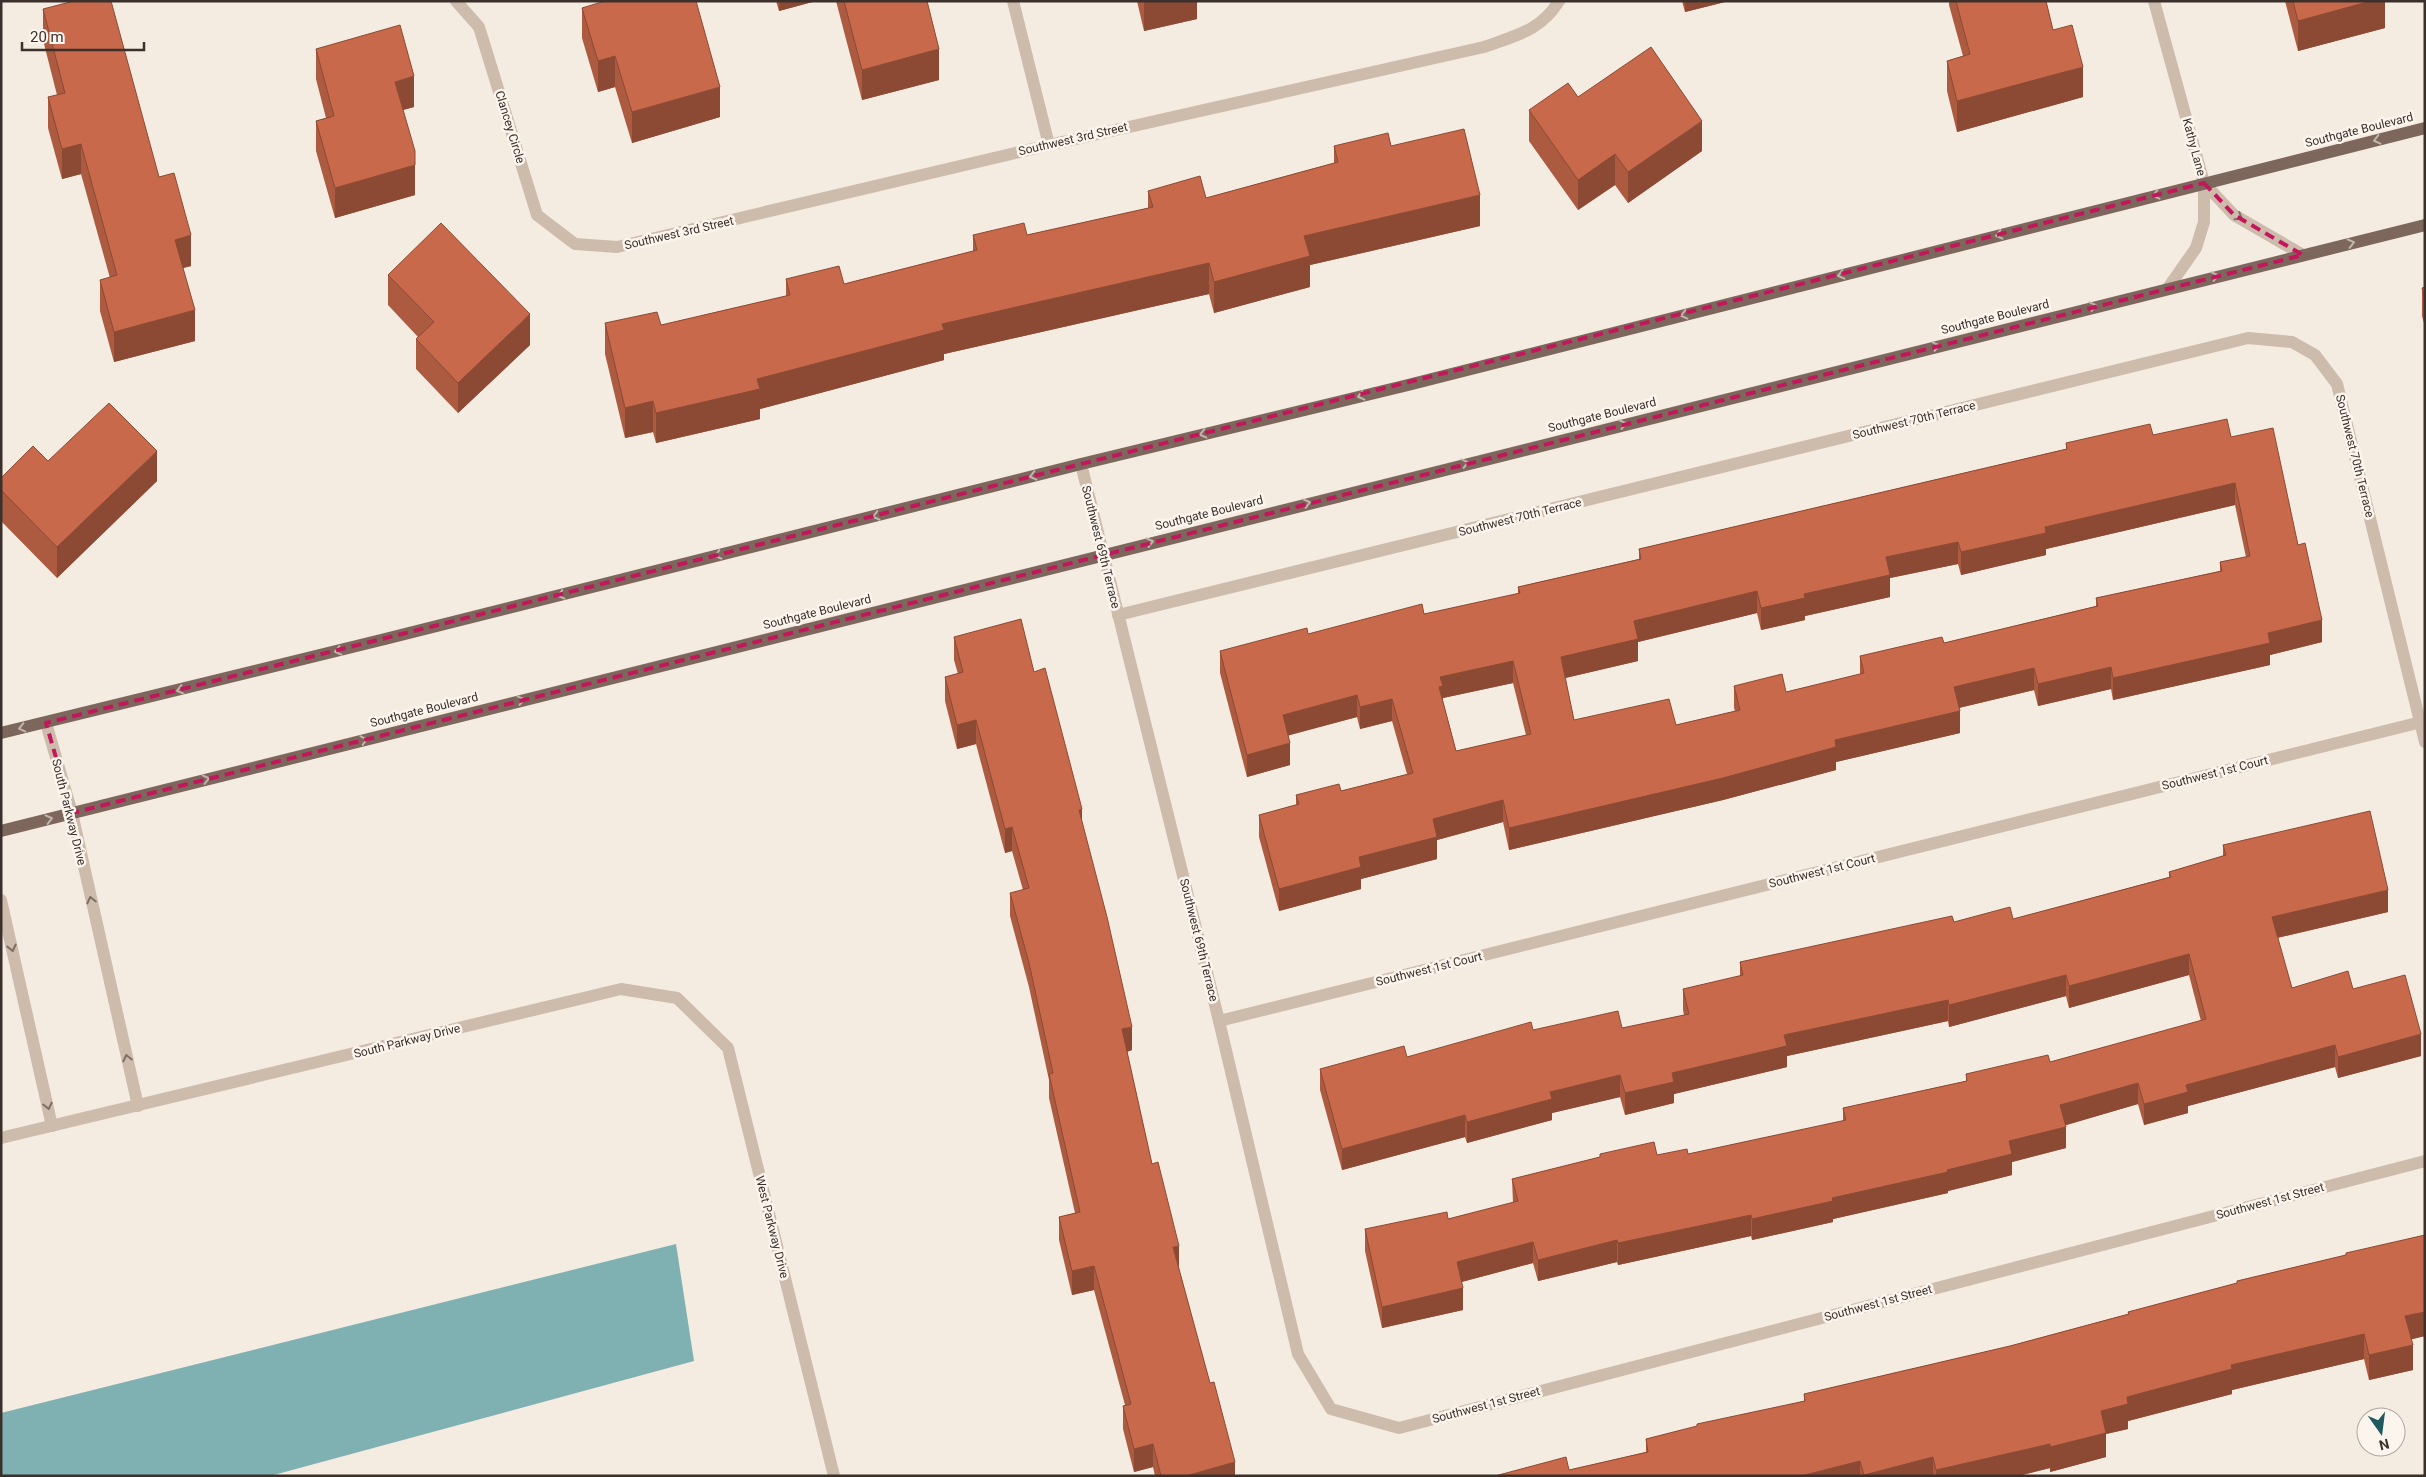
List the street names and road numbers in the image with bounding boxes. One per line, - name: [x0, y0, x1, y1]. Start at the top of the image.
- street label: Clancey Circle: [492, 89, 528, 165]
- street label: Southgate Boulevard: [2304, 110, 2414, 150]
- street label: Kathy Lane: [2180, 117, 2208, 177]
- street label: Southwest 3rd Street: [1017, 120, 1129, 158]
- street label: Southwest 3rd Street: [623, 214, 735, 252]
- street label: Southgate Boulevard: [1940, 297, 2050, 337]
- street label: Southwest 70th Terrace: [2333, 393, 2377, 519]
- street label: Southgate Boulevard: [1547, 395, 1657, 435]
- street label: Southwest 70th Terrace: [1851, 398, 1977, 442]
- street label: Southwest 69th Terrace: [1079, 484, 1123, 610]
- street label: Southgate Boulevard: [1154, 493, 1264, 533]
- street label: Southwest 70th Terrace: [1457, 495, 1583, 539]
- street label: Southgate Boulevard: [762, 592, 872, 632]
- street label: Southgate Boulevard: [369, 690, 479, 730]
- street label: Southwest 1st Court: [2160, 753, 2270, 793]
- street label: South Parkway Drive: [49, 757, 89, 867]
- street label: Southwest 1st Court: [1767, 851, 1877, 891]
- street label: Southwest 69th Terrace: [1177, 877, 1221, 1003]
- street label: Southwest 1st Court: [1374, 949, 1484, 989]
- street label: South Parkway Drive: [352, 1021, 462, 1061]
- street label: West Parkway Drive: [752, 1174, 792, 1280]
- street label: Southwest 1st Street: [2215, 1180, 2326, 1222]
- street label: Southwest 1st Street: [1823, 1282, 1934, 1324]
- street label: Southwest 1st Street: [1431, 1384, 1542, 1426]

